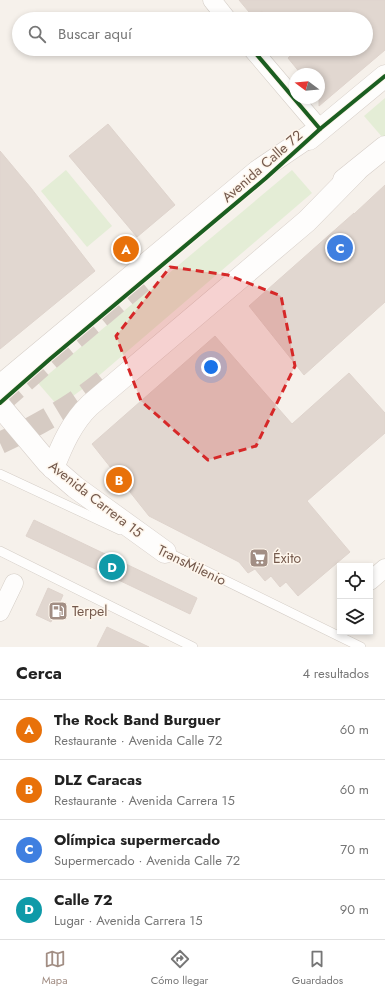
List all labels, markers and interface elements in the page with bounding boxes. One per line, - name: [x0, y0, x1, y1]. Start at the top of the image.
- search box: [12, 12, 373, 56]
- icon: search: [26, 23, 48, 45]
- text: Buscar aquí: [58, 23, 132, 45]
- north arrow: [289, 68, 325, 104]
- street label: Avenida Calle 72: [217, 125, 307, 207]
- pin: C: [327, 233, 353, 263]
- pin: A: [113, 234, 139, 264]
- your location: [201, 357, 221, 377]
- street label: Avenida Carrera 15: [45, 456, 147, 542]
- pin: B: [106, 465, 132, 495]
- street label: TransMilenio: [154, 540, 230, 590]
- supermarket icon: Éxito: [248, 547, 270, 569]
- place label: Éxito: [273, 548, 302, 568]
- pin: D: [99, 552, 125, 582]
- map controls: [337, 563, 373, 635]
- button: locate: [337, 563, 373, 599]
- button: layers: [337, 599, 373, 635]
- fuel station icon: Terpel: [47, 600, 69, 622]
- place label: Terpel: [72, 601, 108, 621]
- text: Cerca: [16, 661, 62, 685]
- text: 4 resultados: [302, 664, 369, 683]
- text: The Rock Band Burguer: [54, 709, 221, 731]
- text: A: [24, 720, 34, 739]
- text: 60 m: [340, 720, 369, 739]
- text: Restaurante · Avenida Calle 72: [54, 731, 222, 750]
- text: DLZ Caracas: [54, 769, 142, 791]
- text: B: [25, 780, 33, 799]
- text: 60 m: [340, 780, 369, 799]
- text: Restaurante · Avenida Carrera 15: [54, 791, 235, 810]
- text: Olímpica supermercado: [54, 829, 220, 851]
- text: C: [24, 840, 34, 859]
- text: 70 m: [340, 840, 369, 859]
- text: Supermercado · Avenida Calle 72: [54, 851, 240, 870]
- text: Calle 72: [54, 889, 113, 911]
- text: D: [24, 900, 34, 919]
- text: 90 m: [340, 900, 369, 919]
- text: Lugar · Avenida Carrera 15: [54, 911, 203, 930]
- tab: Mapa: [42, 948, 67, 988]
- tab: Cómo llegar: [151, 948, 208, 988]
- tab: Guardados: [292, 948, 343, 988]

